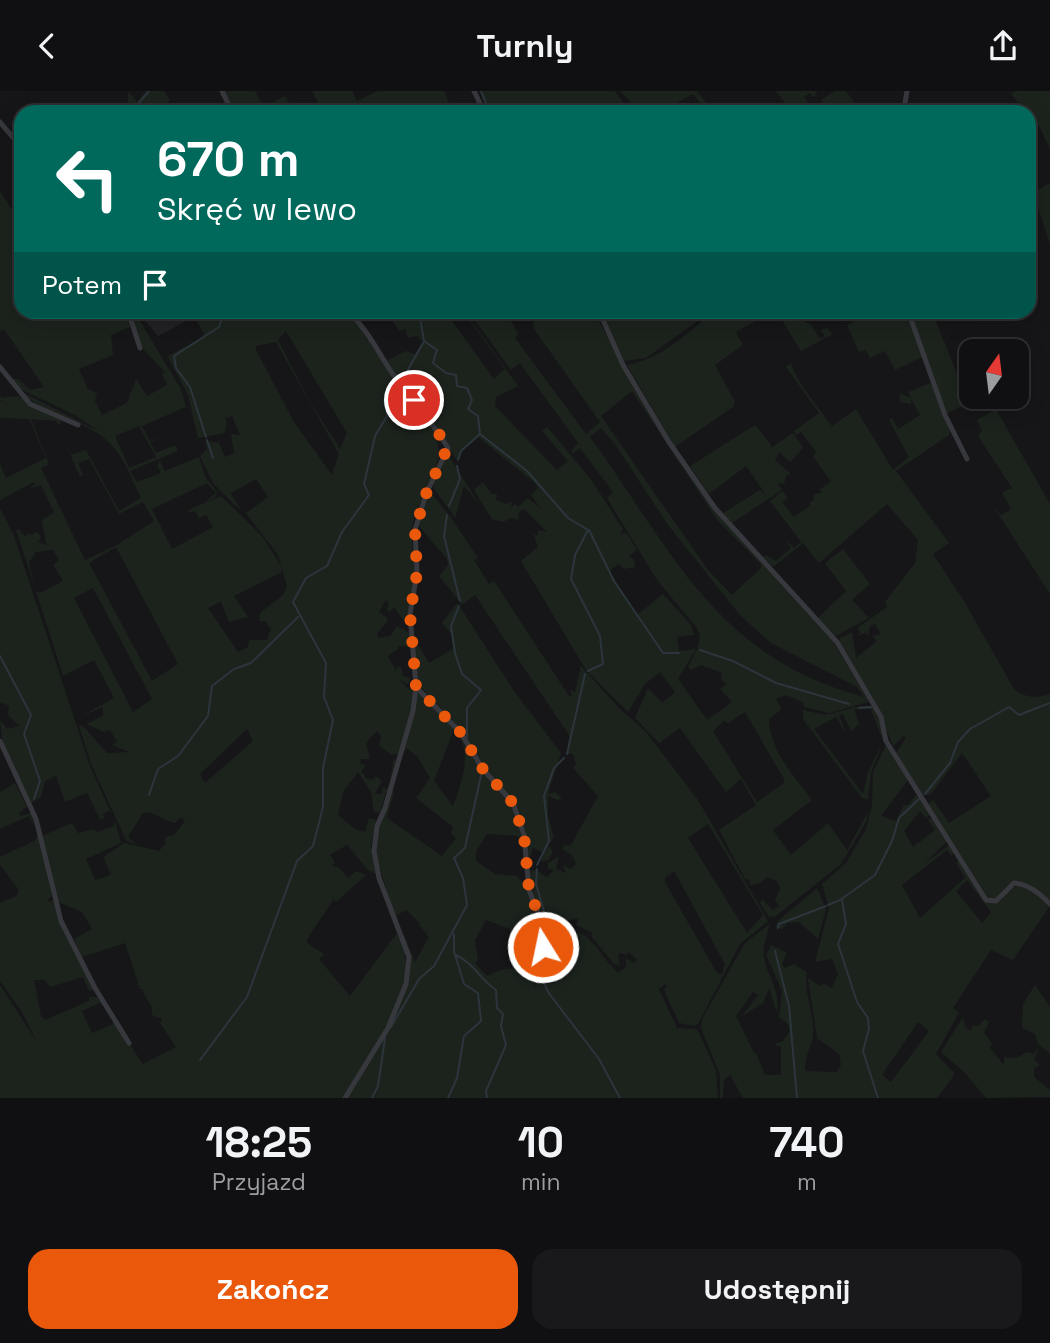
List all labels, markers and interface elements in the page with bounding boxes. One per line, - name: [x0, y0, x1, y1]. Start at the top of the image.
- text: Turnly: [477, 26, 573, 66]
- icon: back: [28, 27, 66, 65]
- icon: share: [984, 27, 1022, 65]
- text: 670 m: [157, 128, 300, 190]
- icon: left: [42, 133, 133, 224]
- text: Skręć w lewo: [157, 189, 357, 229]
- icon: arrive: [136, 266, 174, 304]
- text: Potem: [42, 268, 122, 302]
- north arrow: [959, 339, 1029, 409]
- map controls: [959, 339, 1029, 409]
- pin: [384, 370, 444, 430]
- icon: arrive: [395, 381, 433, 419]
- position arrow: [506, 910, 580, 984]
- text: 18:25: [205, 1116, 312, 1169]
- text: 10: [518, 1116, 564, 1169]
- text: 740: [769, 1116, 845, 1169]
- text: Przyjazd: [212, 1167, 306, 1197]
- text: min: [521, 1167, 561, 1197]
- text: m: [797, 1167, 817, 1197]
- button: Zakończ: [28, 1249, 518, 1329]
- button: Udostępnij: [532, 1249, 1022, 1329]

